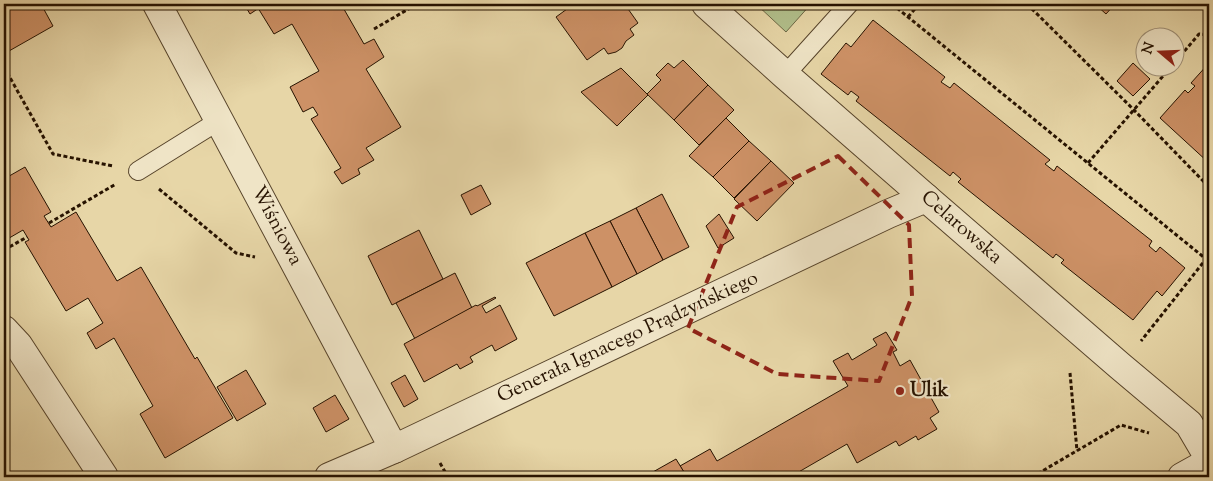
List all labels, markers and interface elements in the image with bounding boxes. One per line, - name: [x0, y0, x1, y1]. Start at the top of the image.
- north arrow: [1136, 28, 1186, 78]
- text: N: [1138, 40, 1161, 57]
- street label: Wiśniowa: [243, 181, 309, 271]
- street label: Celarowska: [914, 184, 1008, 272]
- street label: Generała Ignacego Prądzyńskiego: [493, 265, 763, 411]
- place label: Ulik: [910, 377, 949, 406]
- marker: Ulik: [894, 385, 906, 397]

